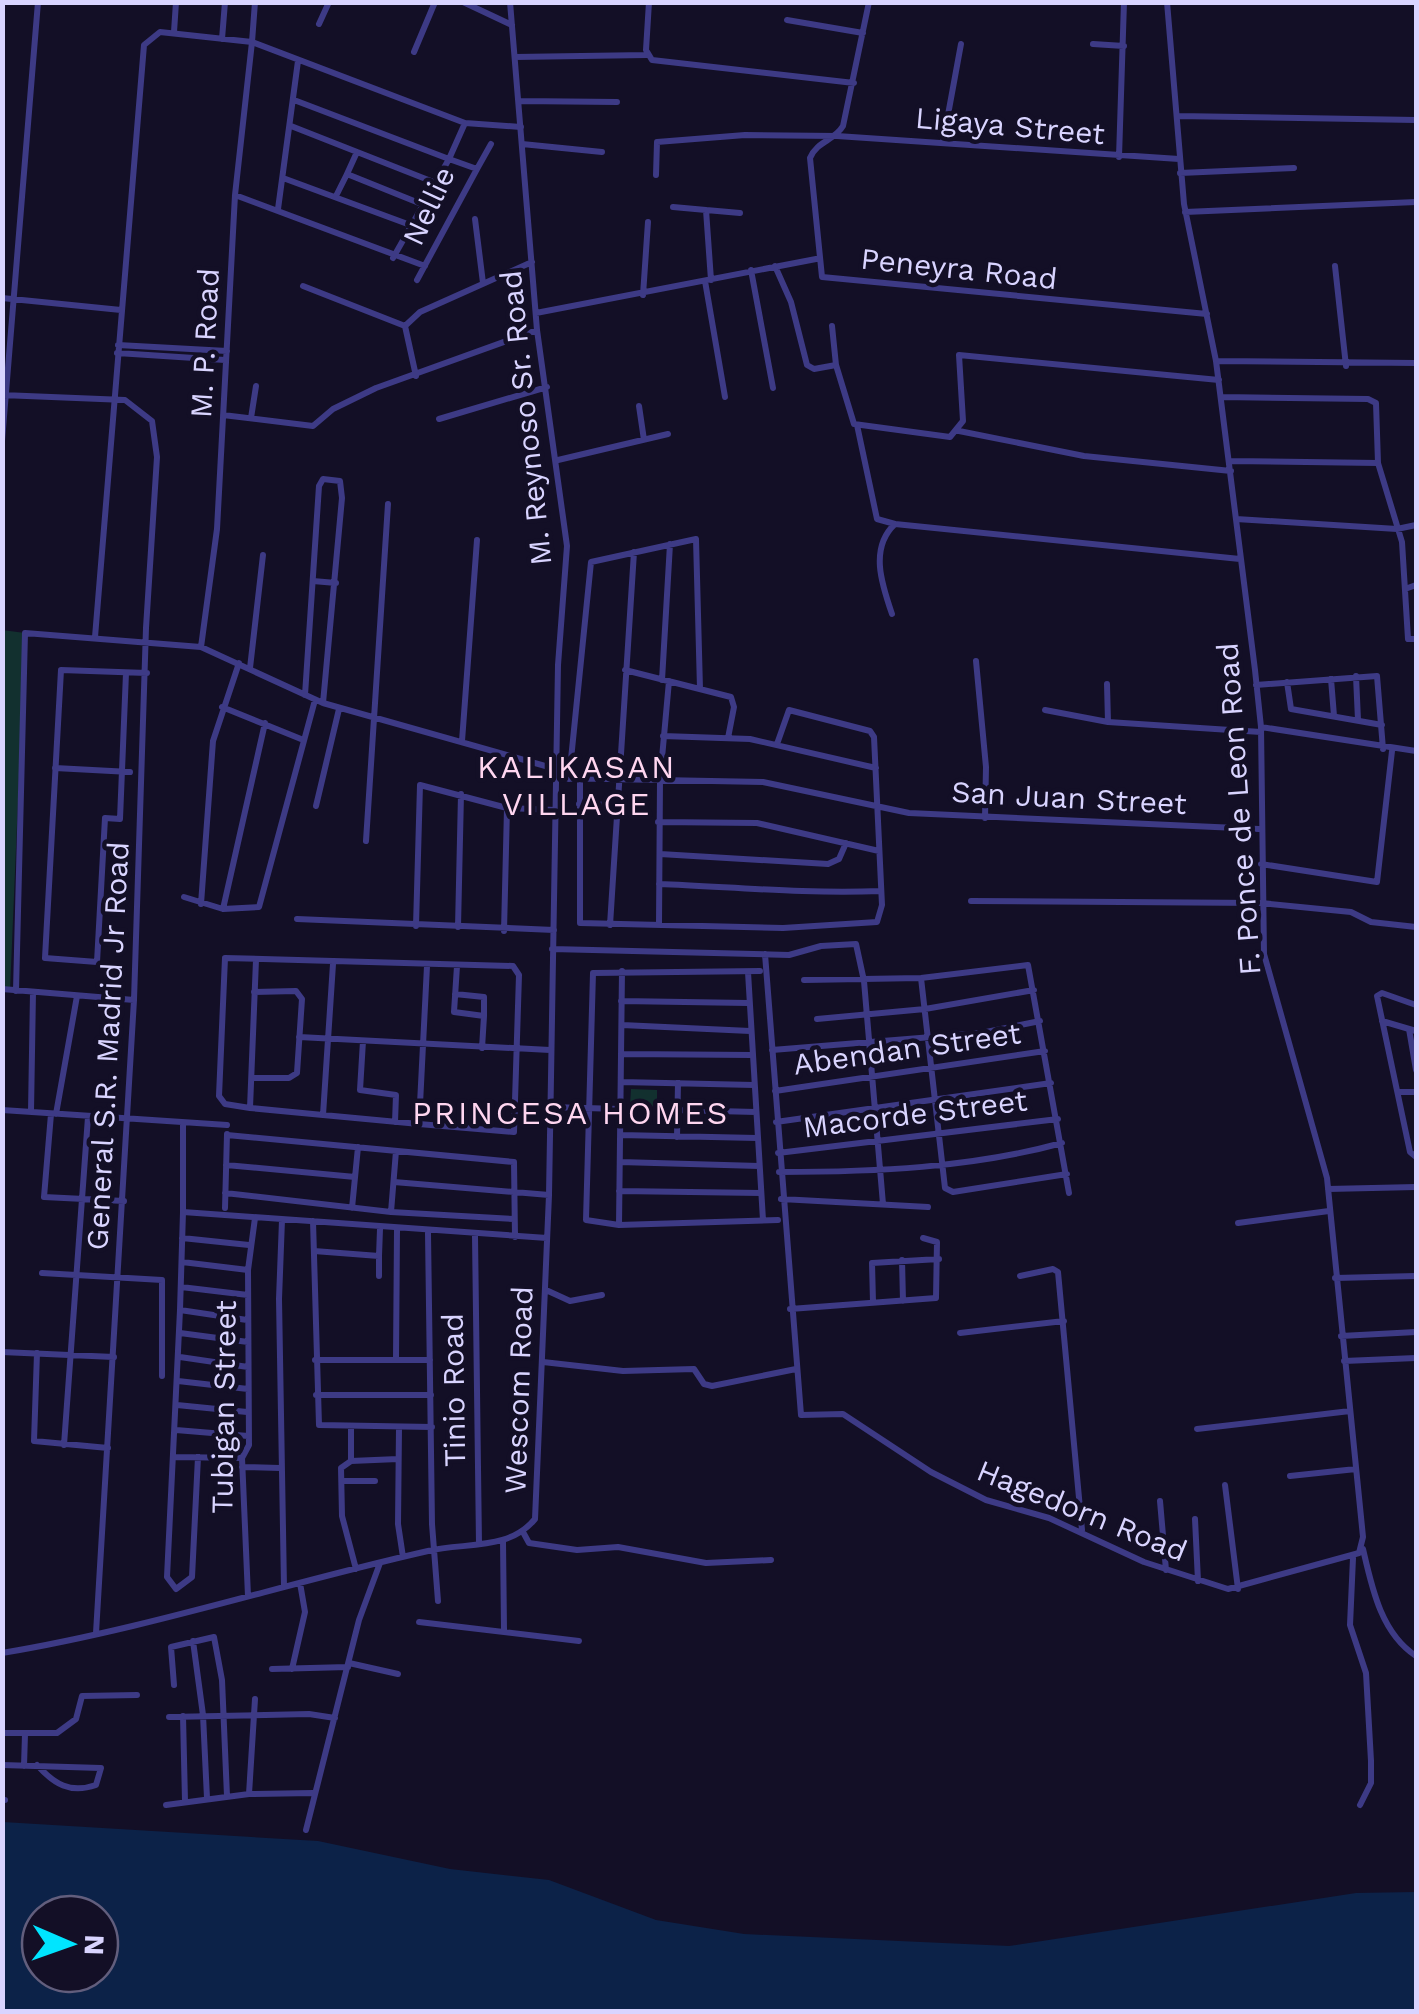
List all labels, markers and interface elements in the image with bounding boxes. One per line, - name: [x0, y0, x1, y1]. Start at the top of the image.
- street label: Ligaya Street: [914, 100, 1107, 151]
- street label: Nellie: [395, 161, 462, 251]
- street label: Peneyra Road: [859, 241, 1059, 296]
- street label: M. P. Road: [183, 267, 226, 419]
- street label: M. Reynoso Sr. Road: [493, 269, 558, 567]
- street label: F. Ponce de Leon Road: [1209, 642, 1268, 976]
- district label: KALIKASAN VILLAGE: [477, 748, 677, 823]
- street label: San Juan Street: [951, 774, 1188, 821]
- street label: General S.R. Madrid Jr Road: [79, 841, 136, 1251]
- street label: Abendan Street: [791, 1015, 1023, 1082]
- street label: Macorde Street: [801, 1082, 1029, 1145]
- district label: PRINCESA HOMES: [412, 1094, 730, 1132]
- street label: Wescom Road: [497, 1286, 540, 1494]
- street label: Tubigan Street: [204, 1300, 243, 1514]
- street label: Tinio Road: [435, 1313, 472, 1467]
- street label: Hagedorn Road: [972, 1453, 1192, 1569]
- north arrow: [20, 1894, 120, 1994]
- text: N: [78, 1934, 111, 1956]

